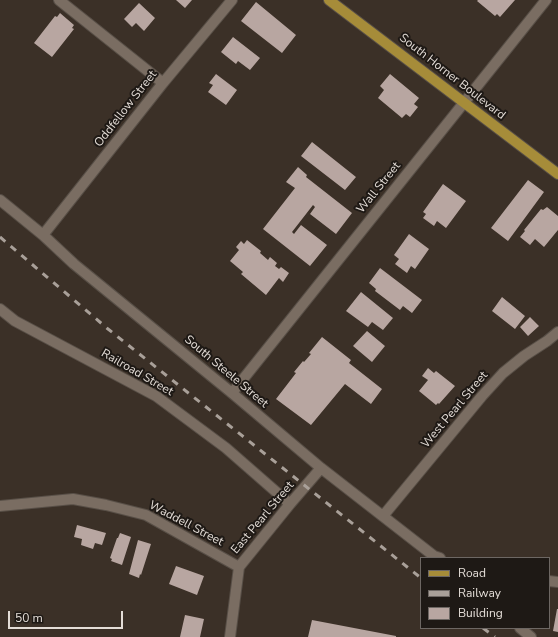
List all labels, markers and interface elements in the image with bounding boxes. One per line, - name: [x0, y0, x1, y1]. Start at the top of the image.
- street label: South Horner Boulevard: [396, 31, 508, 123]
- street label: Oddfellow Street: [92, 68, 160, 150]
- street label: Wall Street: [354, 159, 404, 217]
- street label: South Steele Street: [181, 333, 271, 411]
- street label: Railroad Street: [98, 347, 176, 399]
- street label: West Pearl Street: [419, 369, 491, 451]
- street label: East Pearl Street: [229, 479, 297, 557]
- street label: Waddell Street: [146, 498, 226, 550]
- legend: [420, 557, 550, 629]
- text: Road: [458, 565, 486, 581]
- text: Railway: [458, 585, 501, 601]
- scale bar: [10, 603, 125, 629]
- text: Building: [458, 605, 503, 621]
- text: 50 m: [15, 610, 43, 626]

